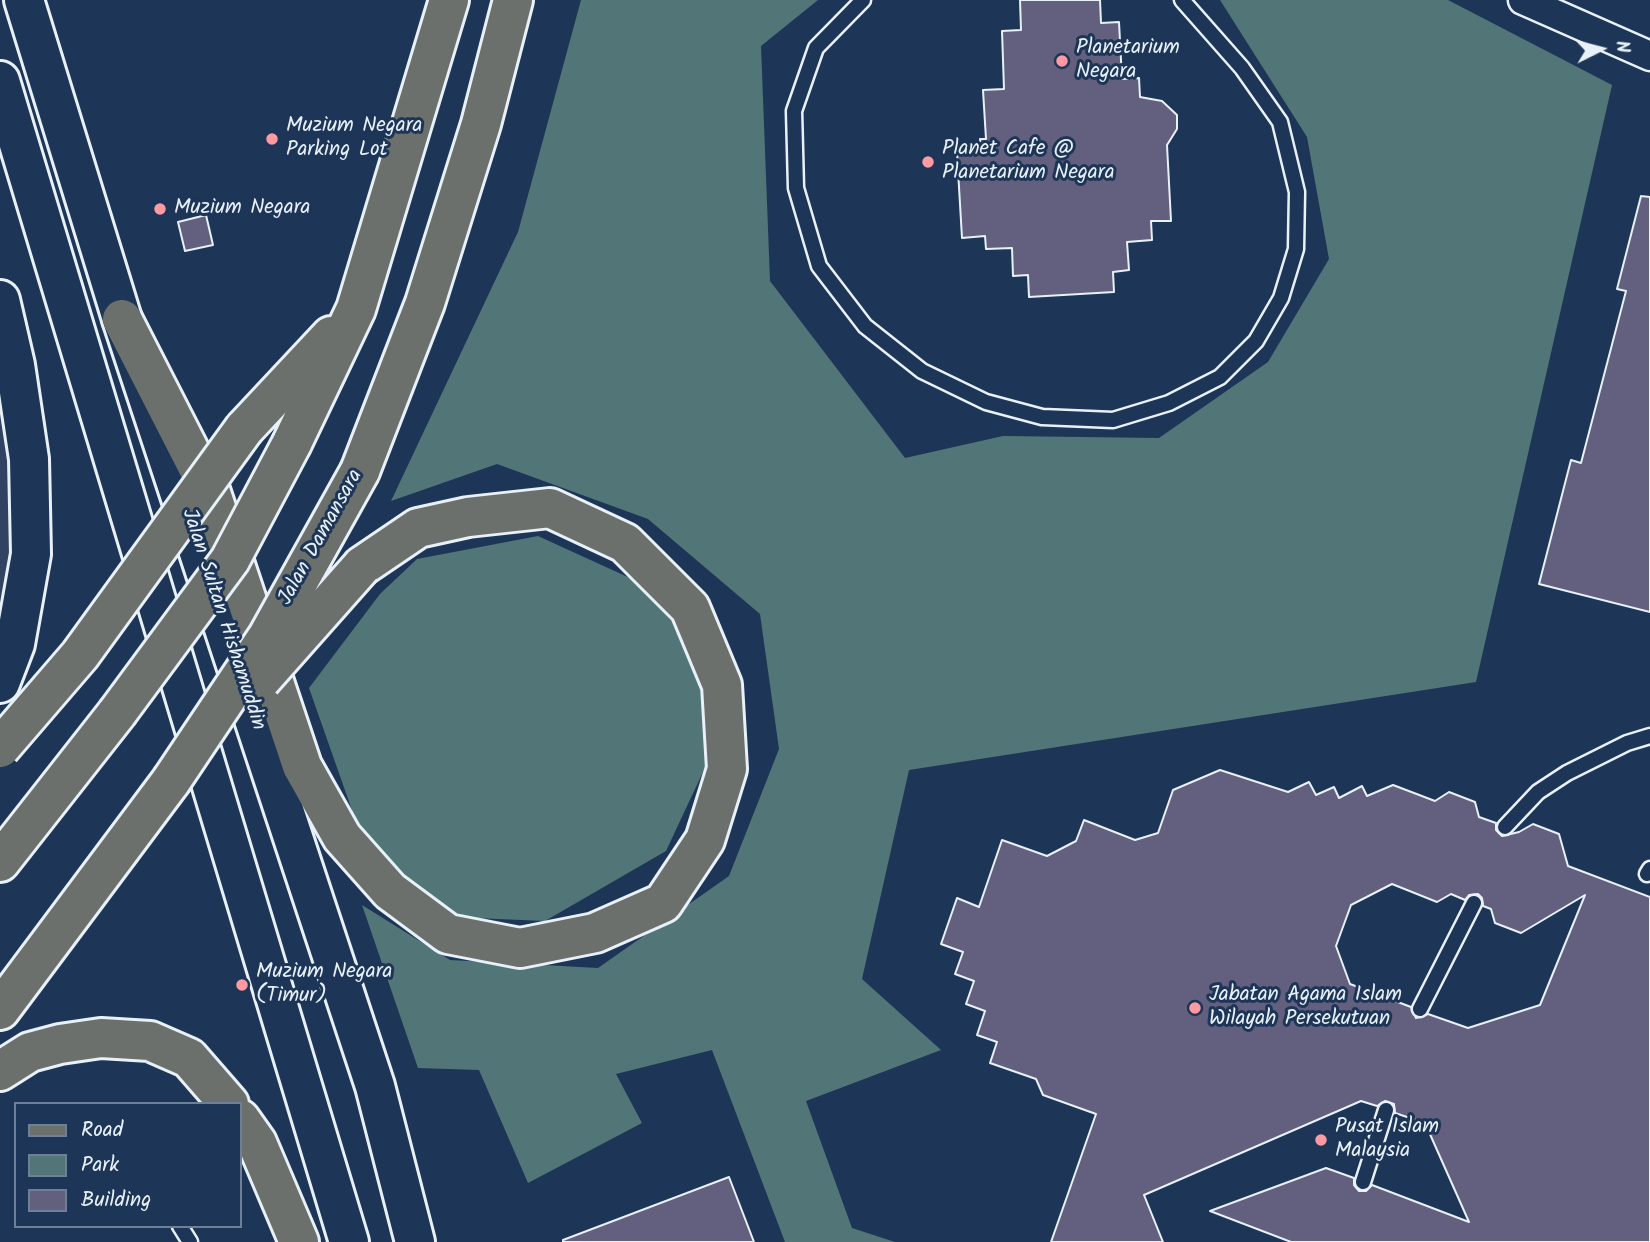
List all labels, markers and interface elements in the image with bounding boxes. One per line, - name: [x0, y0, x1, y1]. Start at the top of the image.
- north arrow: [1566, 14, 1636, 84]
- place label: Planetarium Negara: [1076, 36, 1180, 86]
- text: N: [1606, 39, 1637, 54]
- marker: Planetarium Negara: [1054, 53, 1070, 69]
- place label: Muzium Negara Parking Lot: [286, 114, 422, 164]
- marker: Muzium Negara Parking Lot: [264, 131, 280, 147]
- place label: Planet Cafe @ Planetarium Negara: [942, 137, 1114, 187]
- marker: Planet Cafe @ Planetarium Negara: [920, 154, 936, 170]
- place label: Muzium Negara: [174, 196, 310, 222]
- marker: Muzium Negara: [152, 201, 168, 217]
- street label: Jalan Damansara: [274, 466, 370, 610]
- street label: Jalan Sultan Hishamuddin: [174, 506, 270, 734]
- place label: Muzium Negara (Timur): [256, 960, 392, 1010]
- marker: Muzium Negara (Timur): [234, 977, 250, 993]
- place label: Jabatan Agama Islam Wilayah Persekutuan: [1209, 983, 1402, 1033]
- marker: Jabatan Agama Islam Wilayah Persekutuan: [1187, 1000, 1203, 1016]
- legend: [14, 1102, 242, 1228]
- text: Road: [81, 1114, 123, 1147]
- place label: Pusat Islam Malaysia: [1335, 1115, 1439, 1165]
- marker: Pusat Islam Malaysia: [1313, 1132, 1329, 1148]
- text: Park: [81, 1149, 119, 1182]
- text: Building: [81, 1184, 151, 1217]

